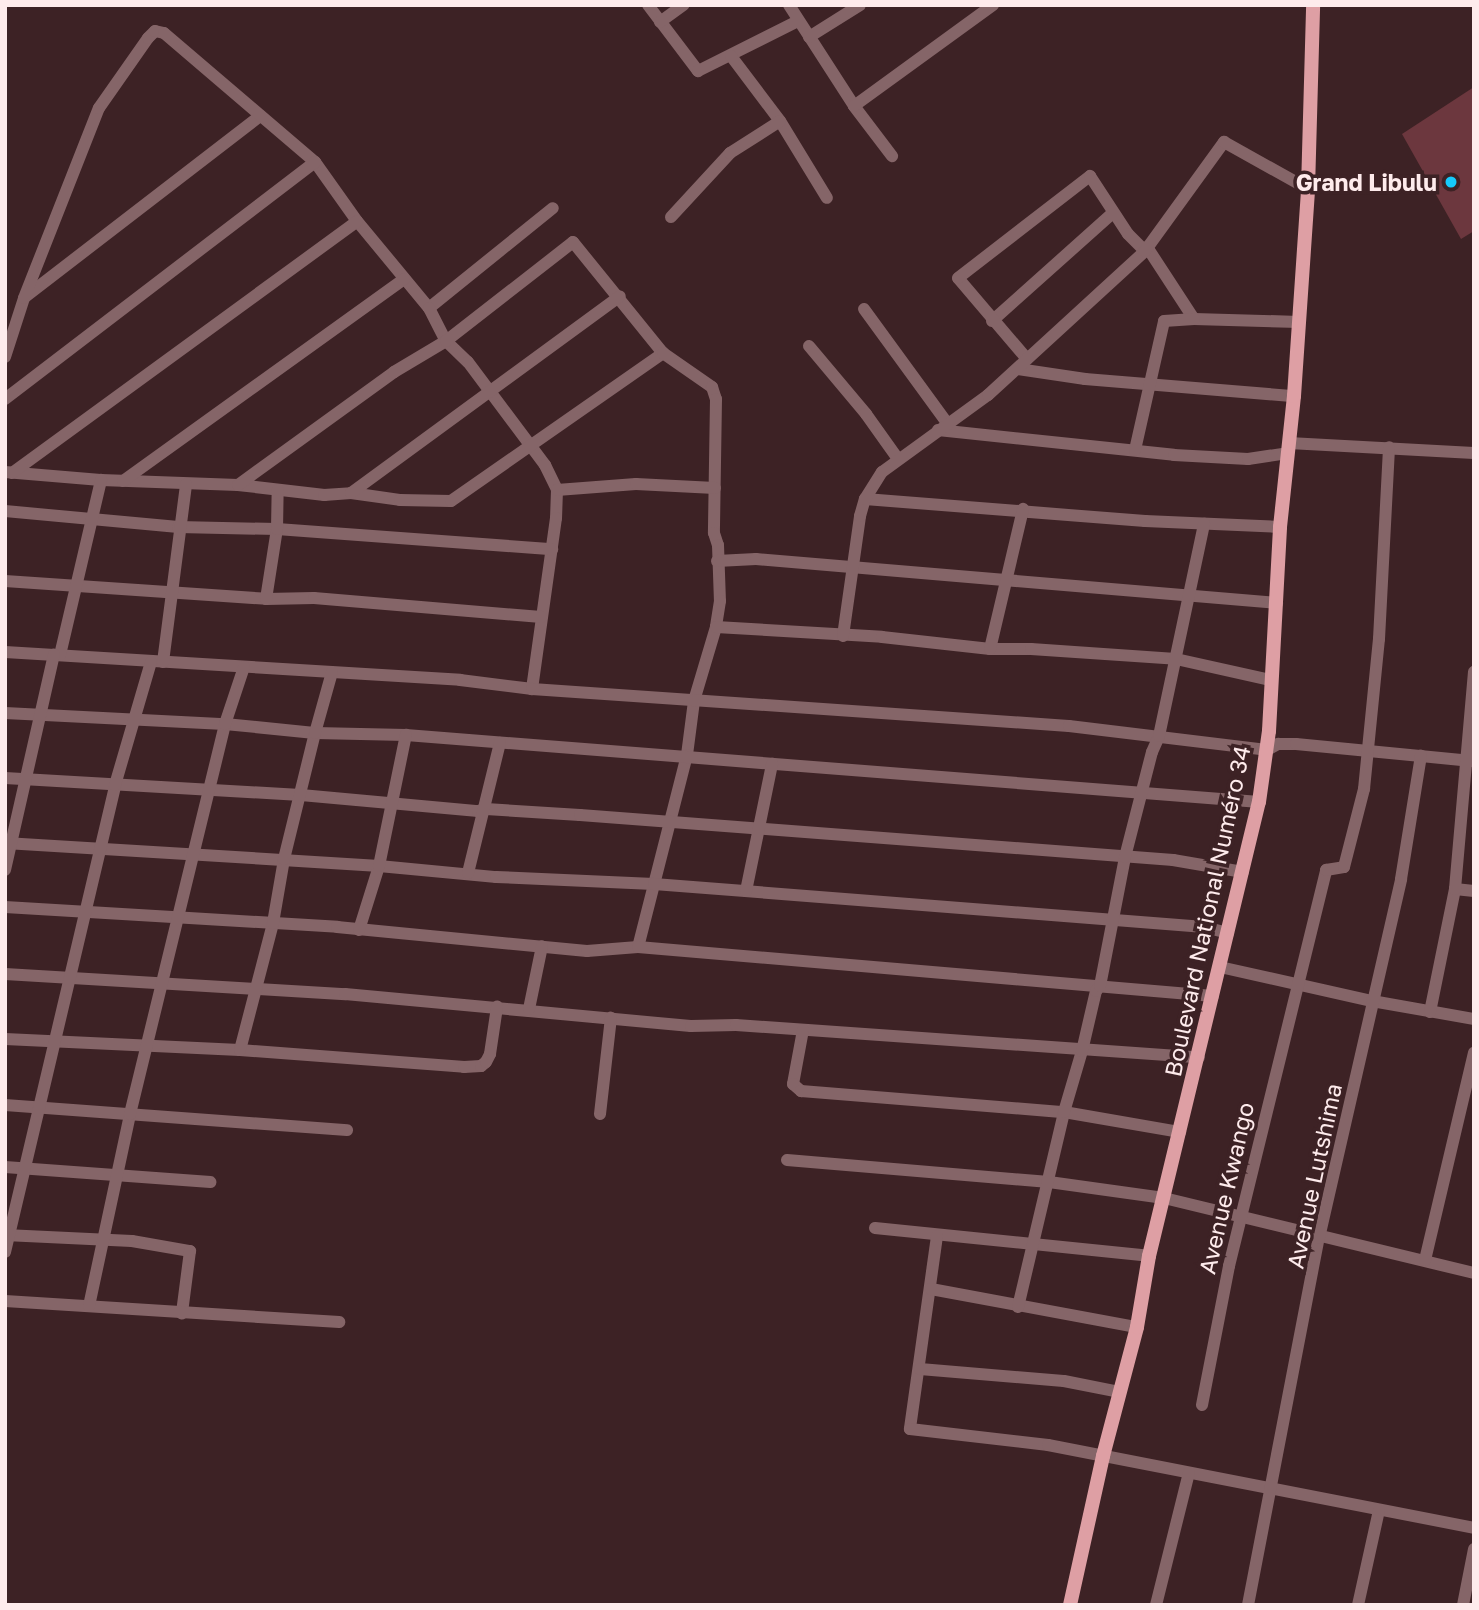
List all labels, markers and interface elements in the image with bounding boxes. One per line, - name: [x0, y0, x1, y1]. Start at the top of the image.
- place label: Grand Libulu: [1296, 168, 1437, 196]
- marker: Grand Libulu: [1443, 174, 1459, 190]
- street label: Boulevard National Numéro 34: [1158, 743, 1256, 1079]
- street label: Avenue Lutshima: [1281, 1081, 1347, 1271]
- street label: Avenue Kwango: [1193, 1099, 1259, 1277]

